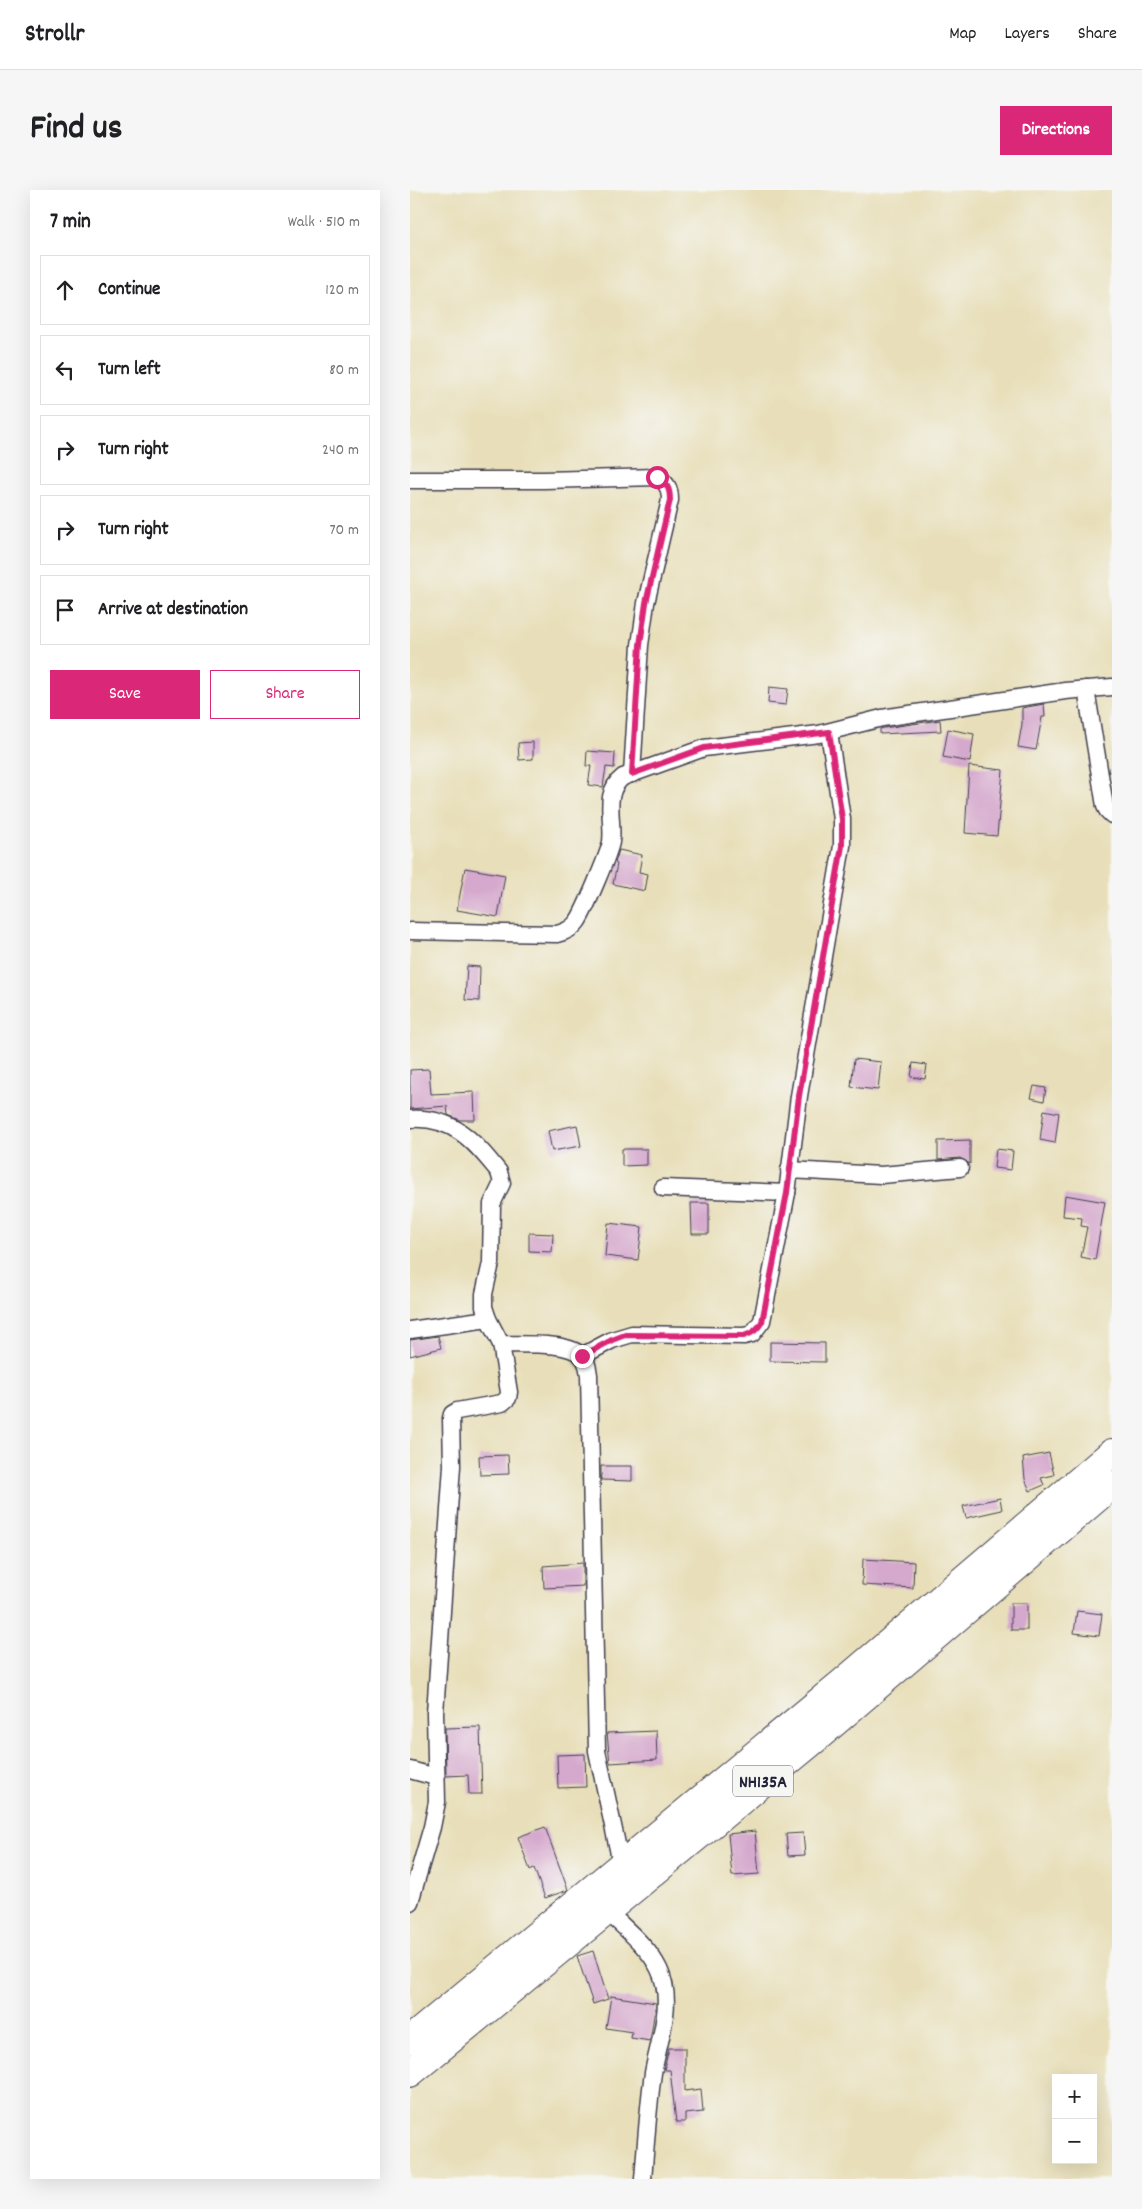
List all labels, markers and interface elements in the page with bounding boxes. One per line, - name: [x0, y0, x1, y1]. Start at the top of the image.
- text: Strollr: [25, 18, 84, 52]
- text: Map: [949, 22, 976, 47]
- text: Layers: [1004, 22, 1050, 47]
- text: Share: [1078, 22, 1117, 47]
- text: Find us: [30, 105, 122, 155]
- button: Directions: [1000, 106, 1112, 155]
- text: 7 min: [50, 208, 91, 238]
- text: Walk · 510 m: [288, 211, 360, 234]
- icon: ahead: [51, 276, 79, 304]
- text: Continue: [98, 277, 160, 304]
- text: 120 m: [325, 279, 359, 302]
- icon: left: [51, 356, 79, 384]
- text: Turn left: [98, 357, 161, 384]
- text: 80 m: [329, 359, 359, 382]
- icon: right: [51, 436, 79, 464]
- text: Turn right: [98, 437, 169, 464]
- text: 240 m: [322, 439, 359, 462]
- route start: [646, 466, 669, 489]
- icon: right: [51, 516, 79, 544]
- text: Turn right: [98, 517, 169, 544]
- text: 70 m: [329, 519, 359, 542]
- icon: arrive: [51, 596, 79, 624]
- text: Arrive at destination: [98, 597, 248, 624]
- button: Save: [50, 670, 200, 719]
- button: Share: [210, 670, 360, 719]
- route end: [571, 1345, 594, 1368]
- road number: NH135A: [733, 1765, 793, 1796]
- map controls: [1052, 2074, 1097, 2164]
- button: +: [1052, 2074, 1097, 2119]
- button: −: [1052, 2119, 1097, 2164]

